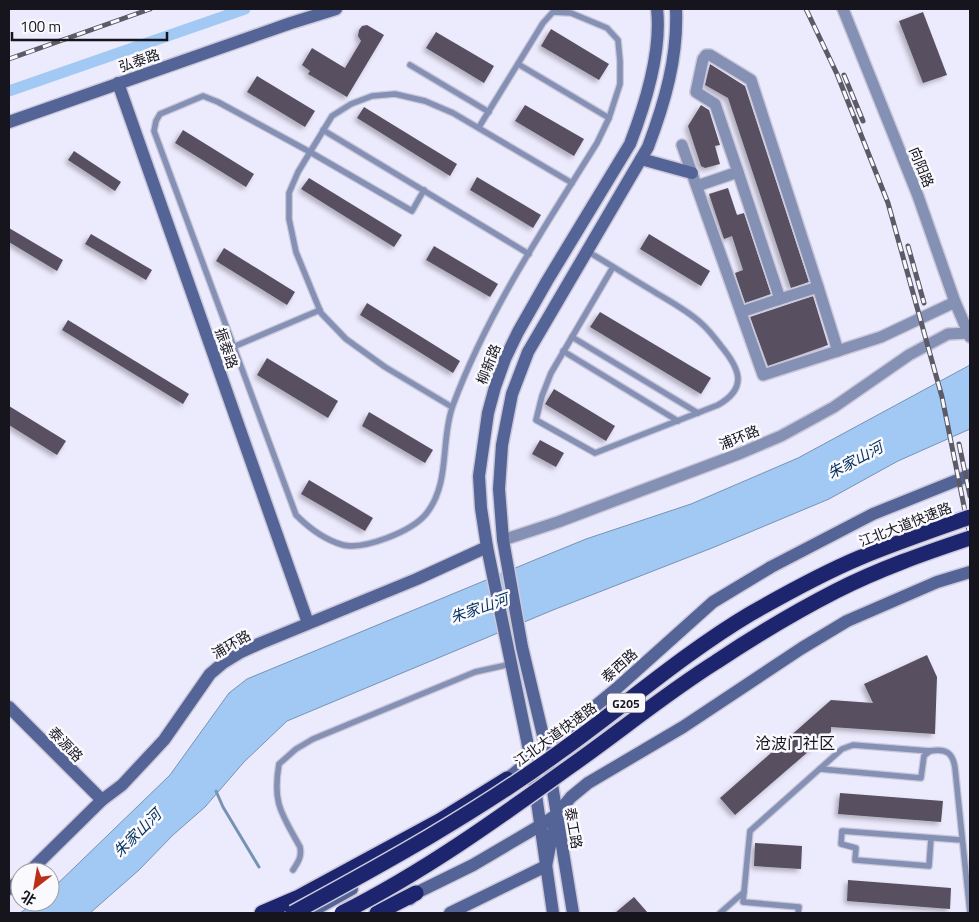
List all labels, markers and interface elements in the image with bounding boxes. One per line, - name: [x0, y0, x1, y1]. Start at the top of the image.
- scale bar: [12, 10, 168, 42]
- text: 100 m: [20, 15, 61, 38]
- street label: 弘泰路: [116, 43, 162, 77]
- street label: 向阳路: [904, 144, 940, 190]
- street label: 振泰路: [210, 325, 244, 371]
- street label: 柳新路: [471, 341, 505, 387]
- street label: 浦环路: [716, 419, 762, 455]
- water label: 朱家山河: [823, 434, 890, 484]
- street label: 江北大道快速路: [855, 497, 955, 551]
- water label: 朱家山河: [447, 586, 514, 629]
- street label: 浦环路: [208, 624, 254, 664]
- street label: 泰西路: [596, 643, 642, 687]
- road number: G205: [607, 694, 645, 712]
- street label: 江北大道快速路: [509, 697, 601, 771]
- street label: 泰源路: [44, 722, 88, 766]
- district label: 沧波门社区: [755, 731, 835, 755]
- water label: 朱家山河: [108, 802, 168, 862]
- street label: 泰工路: [560, 805, 588, 851]
- north arrow: [10, 862, 60, 912]
- text: 北: [17, 886, 39, 911]

